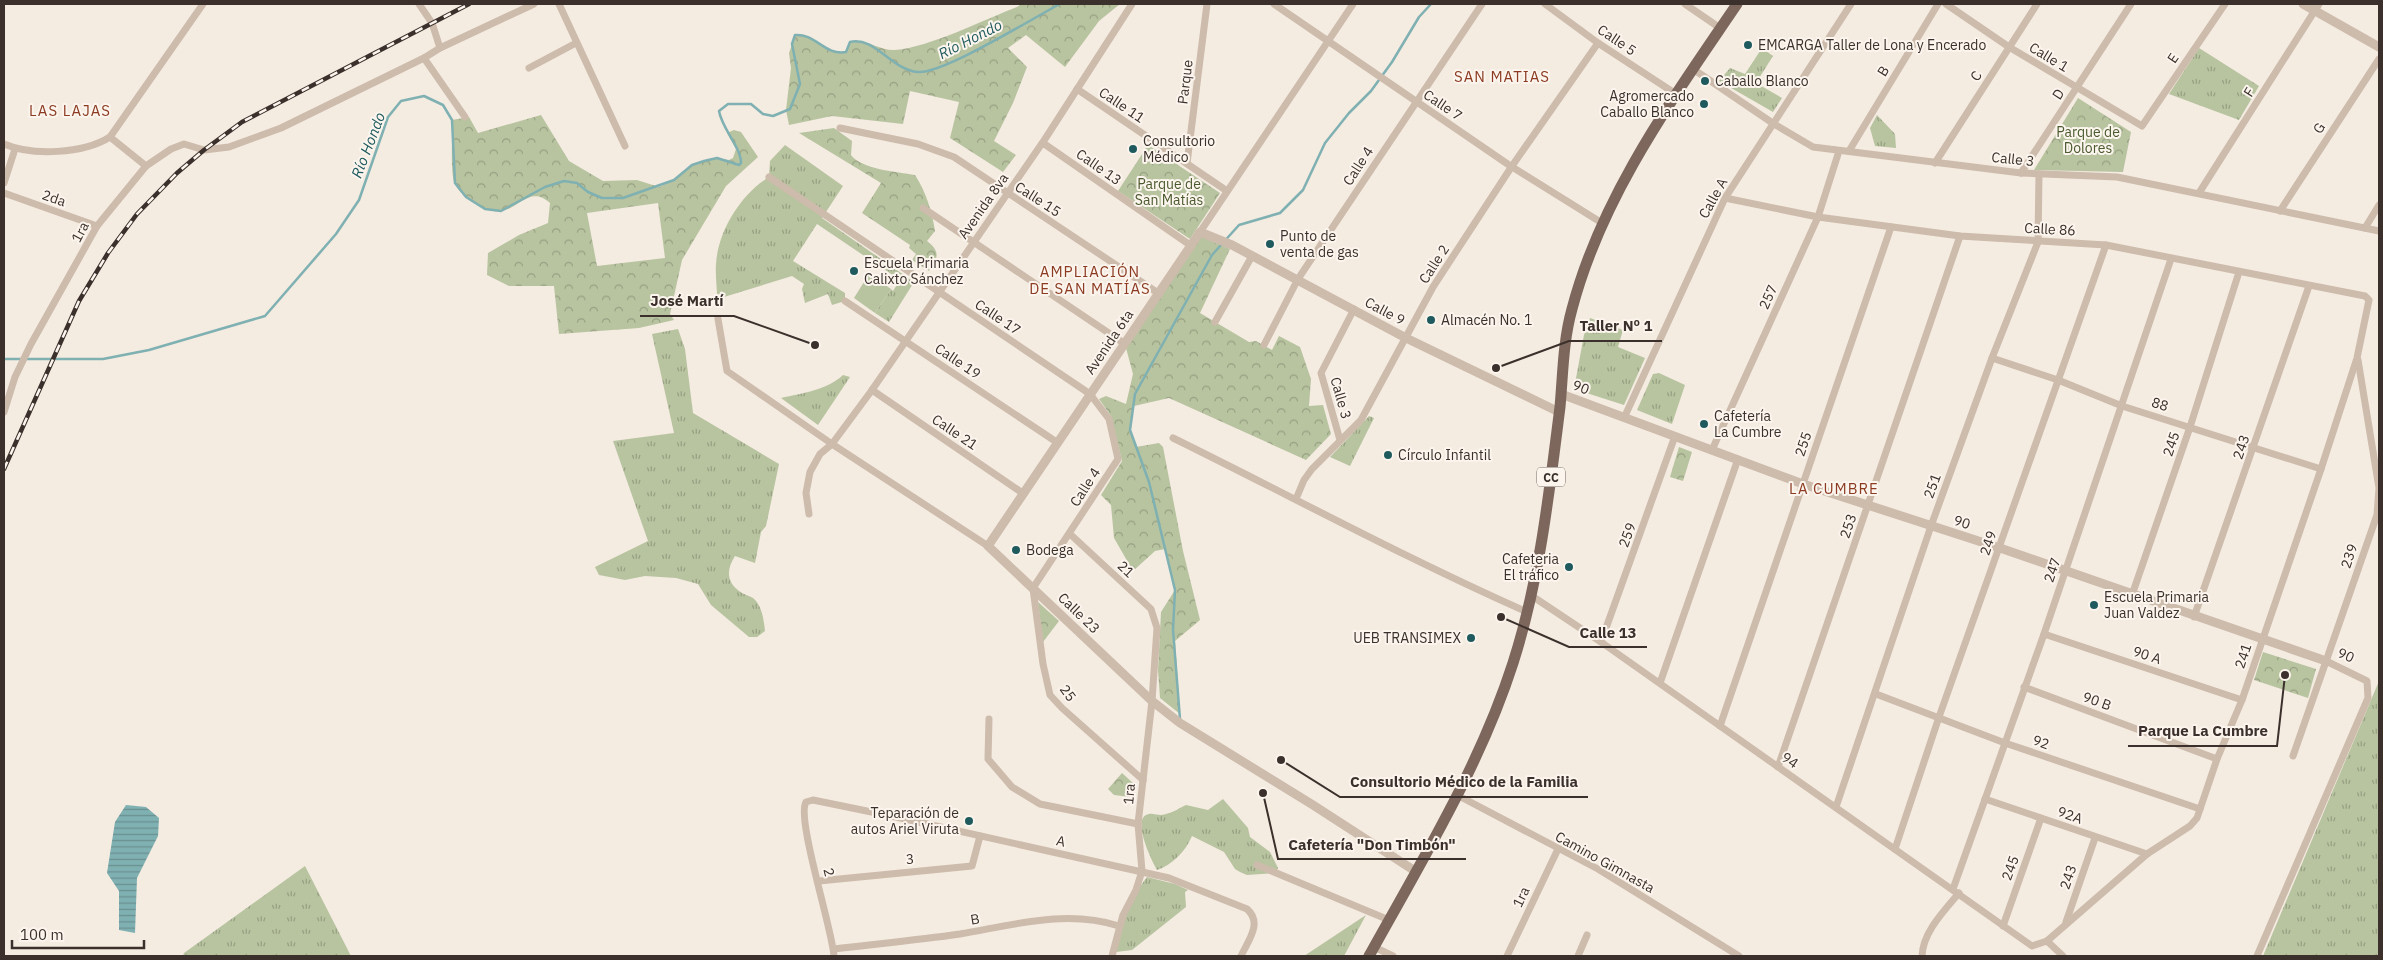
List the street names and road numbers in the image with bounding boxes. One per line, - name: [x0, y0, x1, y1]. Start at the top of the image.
- street label: Calle 5: [1594, 20, 1640, 60]
- street label: Calle 1: [2026, 38, 2072, 76]
- street label: E: [2163, 50, 2183, 66]
- street label: Parque: [1173, 58, 1197, 105]
- street label: B: [1873, 62, 1893, 80]
- street label: C: [1966, 67, 1986, 85]
- street label: Calle 11: [1096, 83, 1148, 127]
- street label: F: [2239, 84, 2259, 100]
- street label: Calle 7: [1420, 85, 1466, 125]
- street label: D: [2048, 85, 2068, 103]
- street label: G: [2309, 119, 2329, 137]
- street label: Calle 4: [1339, 143, 1377, 189]
- street label: Calle 13: [1073, 145, 1125, 189]
- street label: Calle 3: [1991, 148, 2035, 170]
- street label: Avenida 8va: [954, 169, 1013, 242]
- street label: Calle A: [1695, 175, 1731, 221]
- street label: Calle 15: [1011, 177, 1065, 221]
- street label: 2da: [40, 186, 69, 211]
- street label: 1ra: [67, 218, 93, 245]
- street label: Calle 86: [2024, 219, 2076, 239]
- street label: Calle 2: [1415, 241, 1453, 287]
- street label: 257: [1755, 282, 1781, 312]
- street label: Calle 9: [1362, 293, 1408, 329]
- street label: Calle 17: [972, 295, 1024, 339]
- street label: Avenida 6ta: [1081, 306, 1138, 378]
- street label: Calle 19: [932, 339, 984, 383]
- street label: Calle 3: [1326, 375, 1356, 421]
- street label: 90: [1570, 376, 1592, 398]
- street label: 88: [2149, 393, 2171, 415]
- street label: Calle 21: [929, 410, 981, 454]
- street label: 255: [1790, 429, 1816, 459]
- street label: 245: [2158, 429, 2184, 459]
- street label: 243: [2228, 432, 2254, 462]
- street label: Calle 4: [1066, 464, 1104, 510]
- road number: CC: [1537, 468, 1565, 487]
- street label: 251: [1919, 471, 1945, 501]
- street label: 253: [1835, 511, 1861, 541]
- street label: 90: [1951, 511, 1973, 533]
- street label: 259: [1614, 520, 1640, 550]
- street label: 249: [1975, 528, 2001, 558]
- street label: 239: [2336, 541, 2362, 571]
- street label: 247: [2039, 555, 2065, 585]
- street label: 21: [1114, 557, 1138, 581]
- street label: Calle 23: [1054, 589, 1104, 637]
- street label: 241: [2231, 641, 2255, 671]
- street label: 90 A: [2130, 642, 2164, 668]
- street label: 90: [2335, 643, 2357, 667]
- street label: 25: [1056, 681, 1080, 705]
- street label: 90 B: [2080, 688, 2114, 714]
- street label: 92: [2030, 731, 2052, 753]
- street label: 94: [1778, 748, 1802, 772]
- street label: 1ra: [1119, 782, 1139, 805]
- street label: 92A: [2055, 802, 2085, 828]
- street label: Camino Gimnasta: [1552, 827, 1658, 897]
- street label: A: [1055, 831, 1067, 851]
- street label: 3: [905, 850, 915, 868]
- street label: 245: [1997, 853, 2023, 883]
- street label: 243: [2055, 862, 2081, 892]
- street label: 2: [819, 866, 839, 878]
- street label: 1ra: [1508, 883, 1534, 910]
- street label: B: [969, 909, 981, 929]

